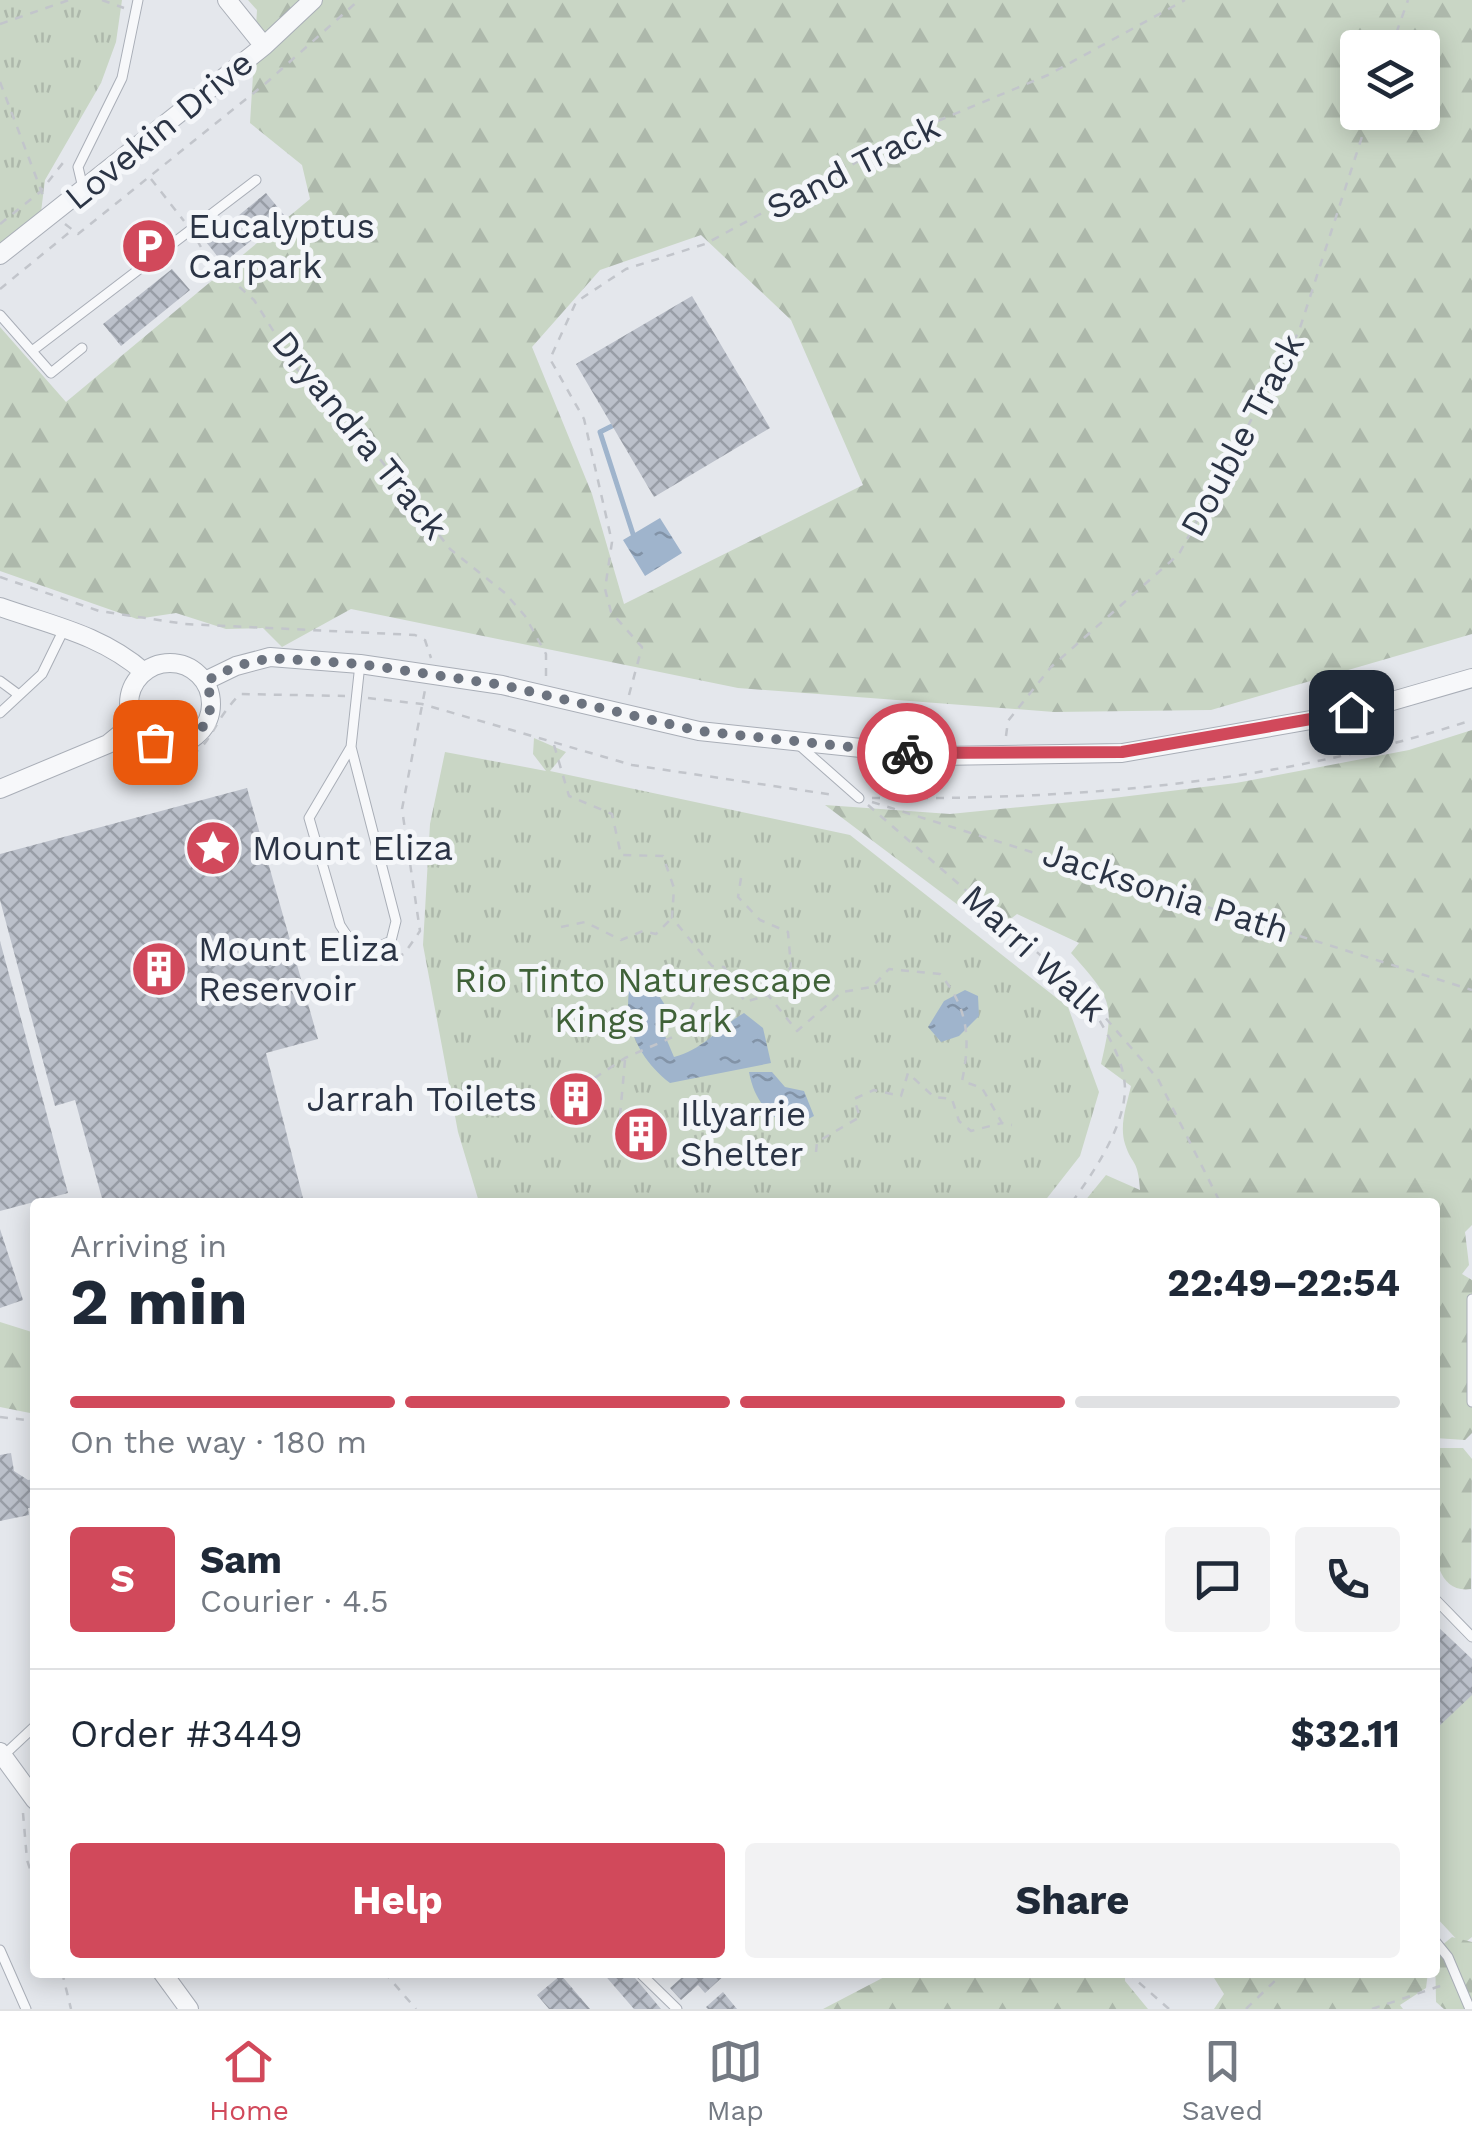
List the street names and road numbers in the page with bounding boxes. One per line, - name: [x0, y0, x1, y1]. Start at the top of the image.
- street label: Lovekin Drive: [57, 41, 261, 219]
- street label: Sand Track: [760, 105, 947, 228]
- street label: Dryandra Track: [263, 322, 457, 548]
- street label: Double Track: [1171, 326, 1313, 544]
- street label: Jacksonia Path: [1038, 832, 1294, 952]
- street label: Marri Walk: [953, 876, 1115, 1030]

